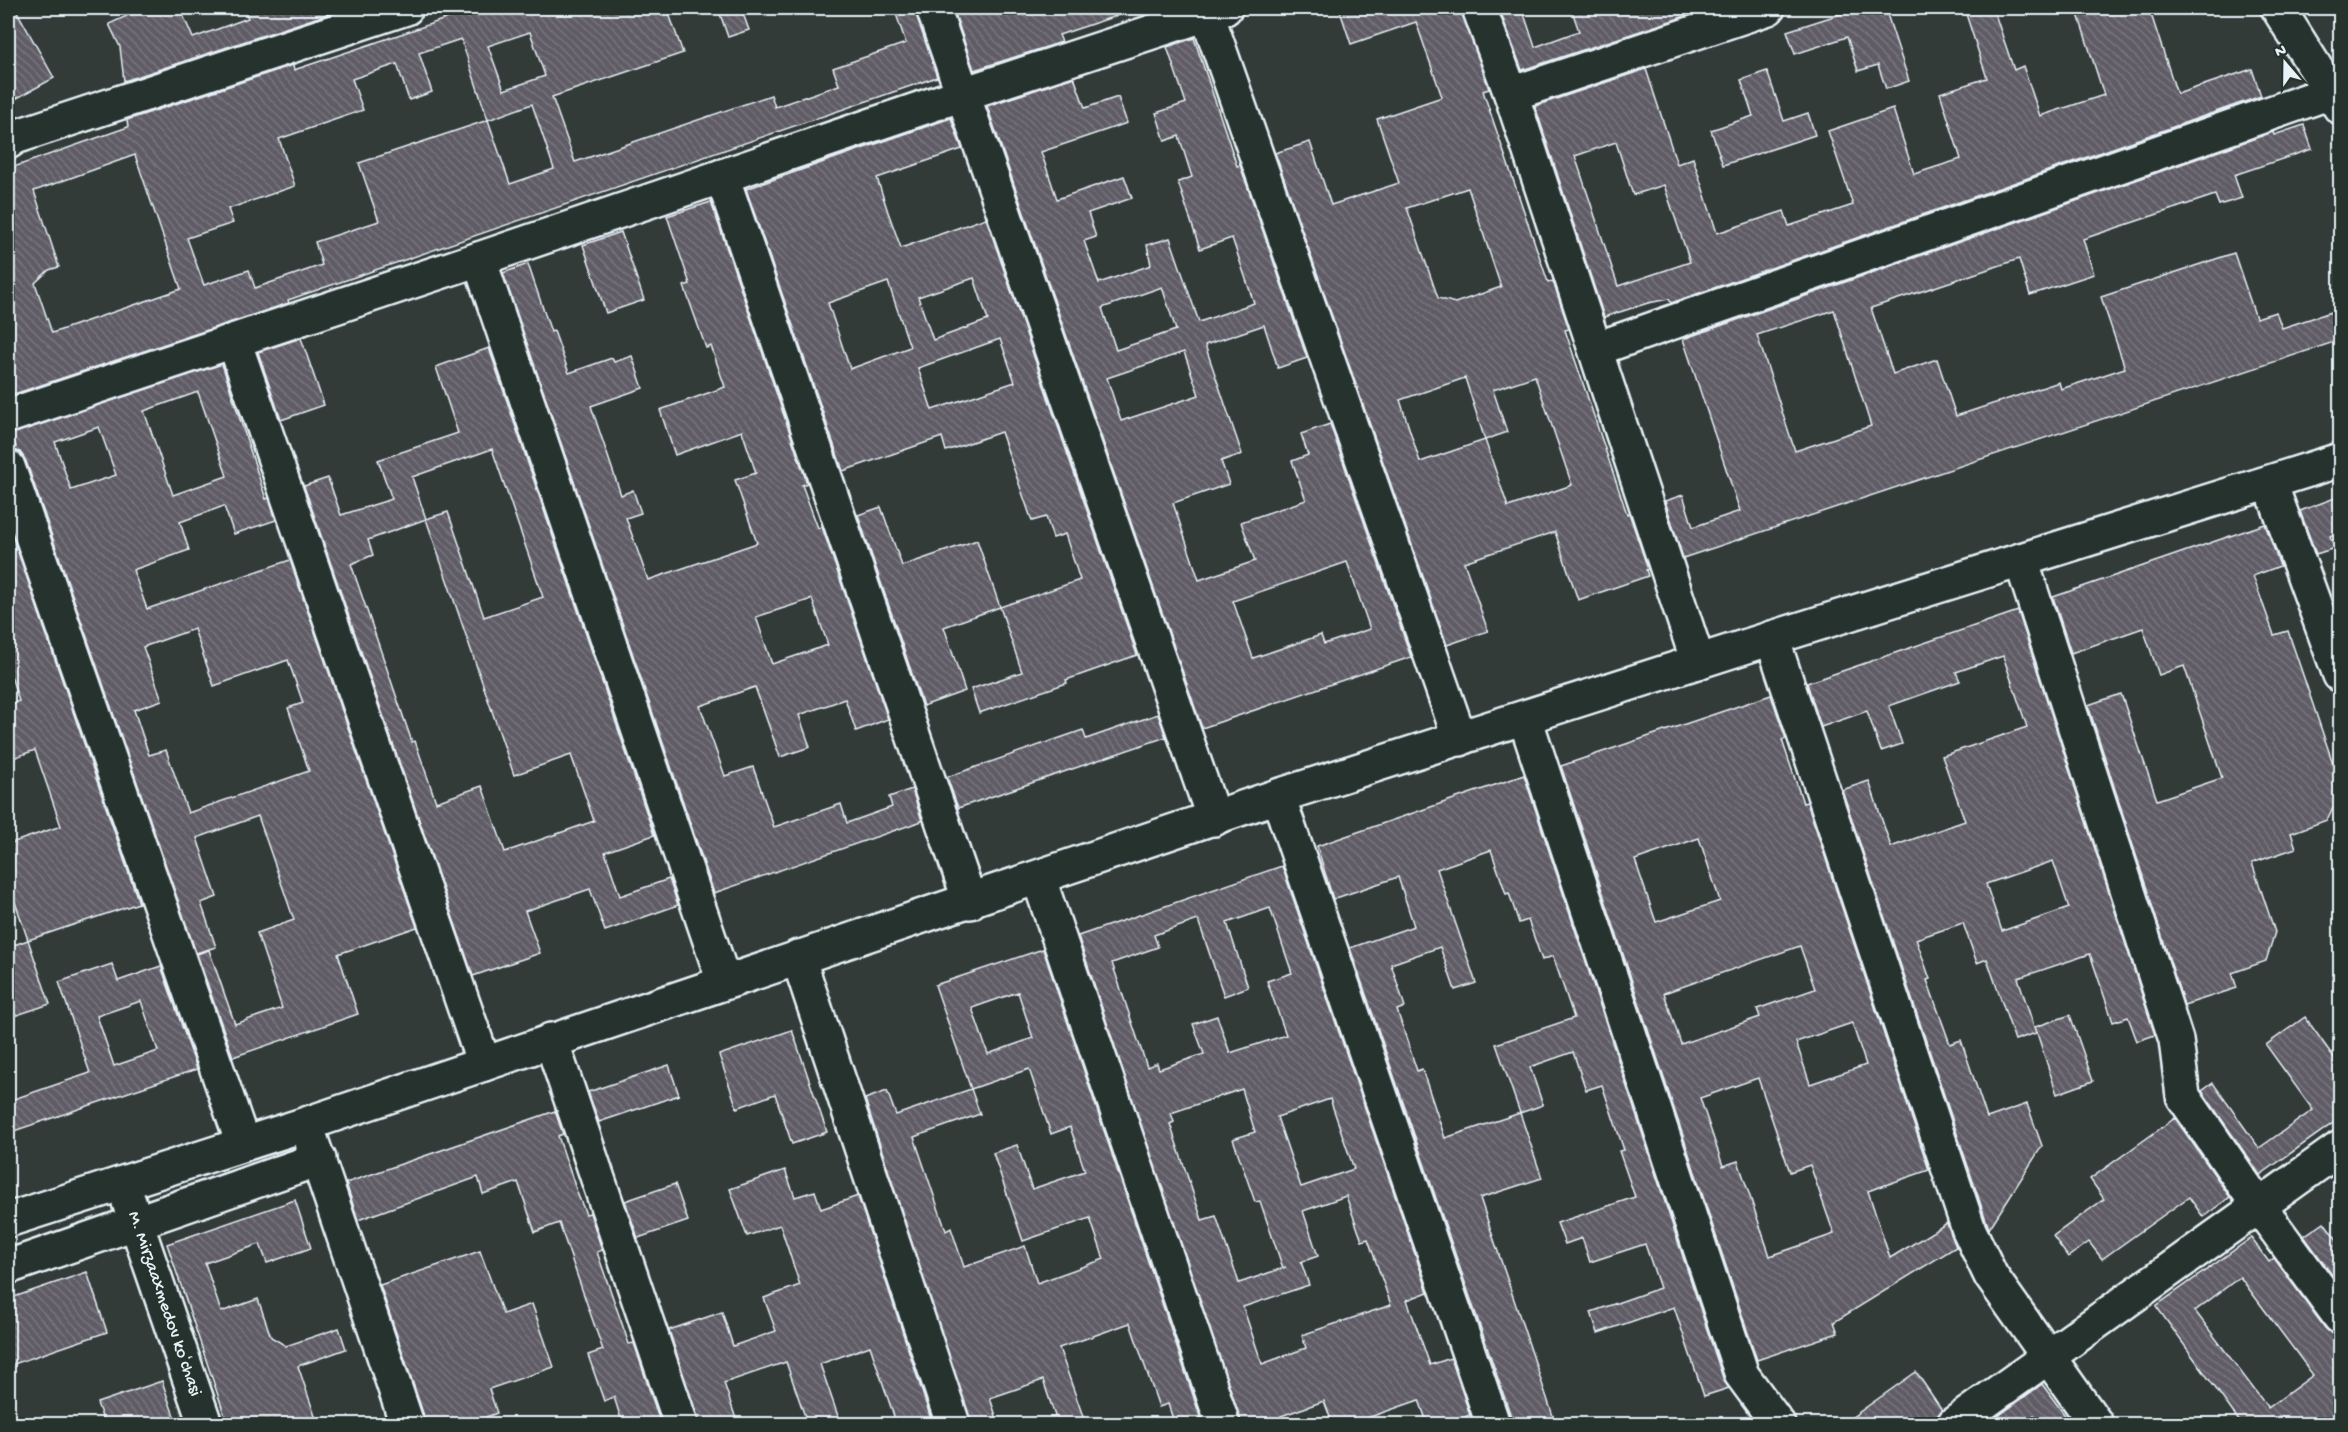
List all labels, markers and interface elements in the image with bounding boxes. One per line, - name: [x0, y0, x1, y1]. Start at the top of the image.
- north arrow: [2255, 33, 2315, 93]
- text: N: [2273, 41, 2290, 63]
- street label: M. Mirzaaxmedov koʻchasi: [122, 1209, 206, 1399]

